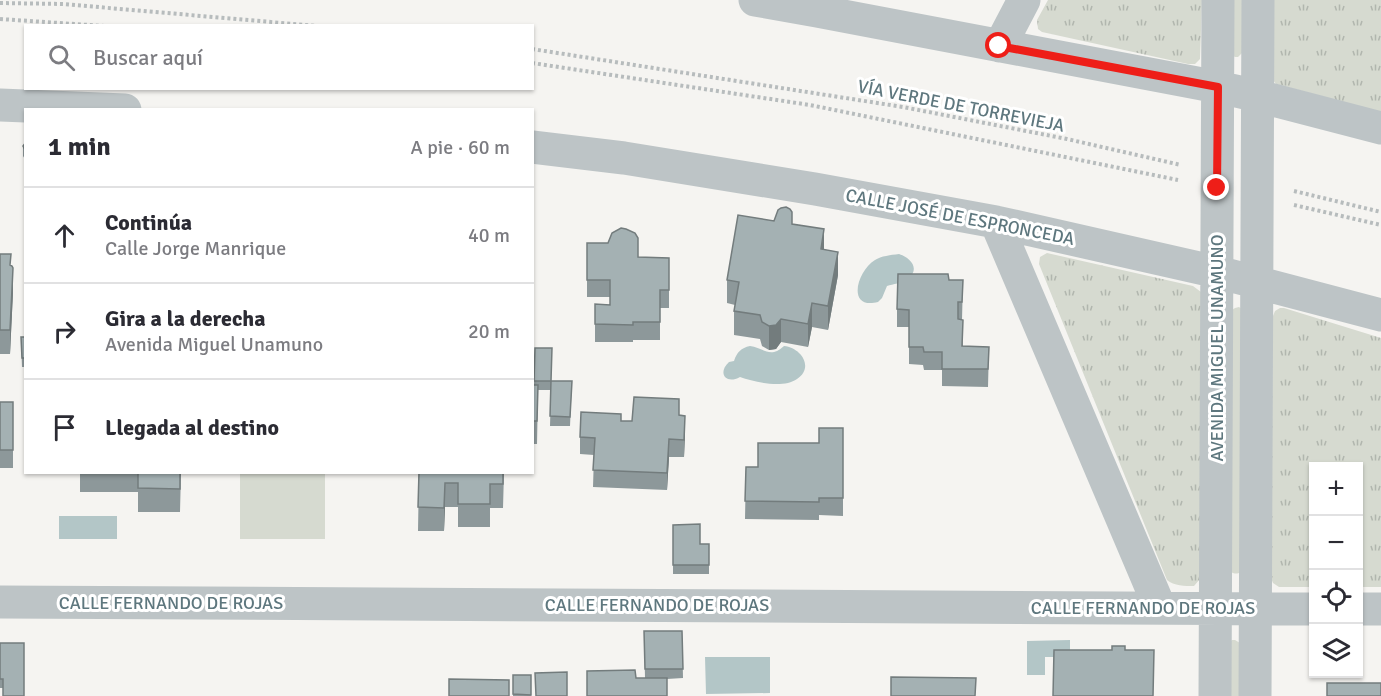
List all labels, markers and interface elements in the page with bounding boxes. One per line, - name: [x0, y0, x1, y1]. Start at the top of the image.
- search box: [24, 24, 534, 90]
- route start: [985, 32, 1011, 58]
- icon: search: [45, 41, 78, 74]
- text: Buscar aquí: [93, 44, 203, 71]
- street label: VÍA VERDE DE TORREVIEJA: [856, 75, 1066, 137]
- text: 1 min: [48, 131, 111, 163]
- text: A pie · 60 m: [411, 135, 510, 160]
- route end: [1203, 174, 1229, 200]
- street label: CALLE JOSÉ DE ESPRONCEDA: [844, 184, 1076, 250]
- text: Continúa: [105, 209, 192, 236]
- icon: ahead: [48, 219, 81, 252]
- text: 40 m: [468, 223, 510, 248]
- street label: AVENIDA MIGUEL UNAMUNO: [1206, 234, 1228, 462]
- text: Calle Jorge Manrique: [105, 236, 286, 261]
- text: Gira a la derecha: [105, 305, 266, 332]
- icon: right: [48, 315, 81, 348]
- text: 20 m: [468, 319, 510, 344]
- text: Avenida Miguel Unamuno: [105, 332, 323, 357]
- icon: arrive: [48, 411, 81, 444]
- text: Llegada al destino: [105, 414, 279, 441]
- map controls: [1309, 462, 1363, 678]
- button: +: [1309, 462, 1363, 516]
- button: −: [1309, 516, 1363, 570]
- button: locate: [1309, 570, 1363, 624]
- street label: CALLE FERNANDO DE ROJAS: [59, 592, 283, 614]
- street label: CALLE FERNANDO DE ROJAS: [545, 594, 769, 616]
- street label: CALLE FERNANDO DE ROJAS: [1031, 597, 1255, 619]
- button: layers: [1309, 624, 1363, 678]

